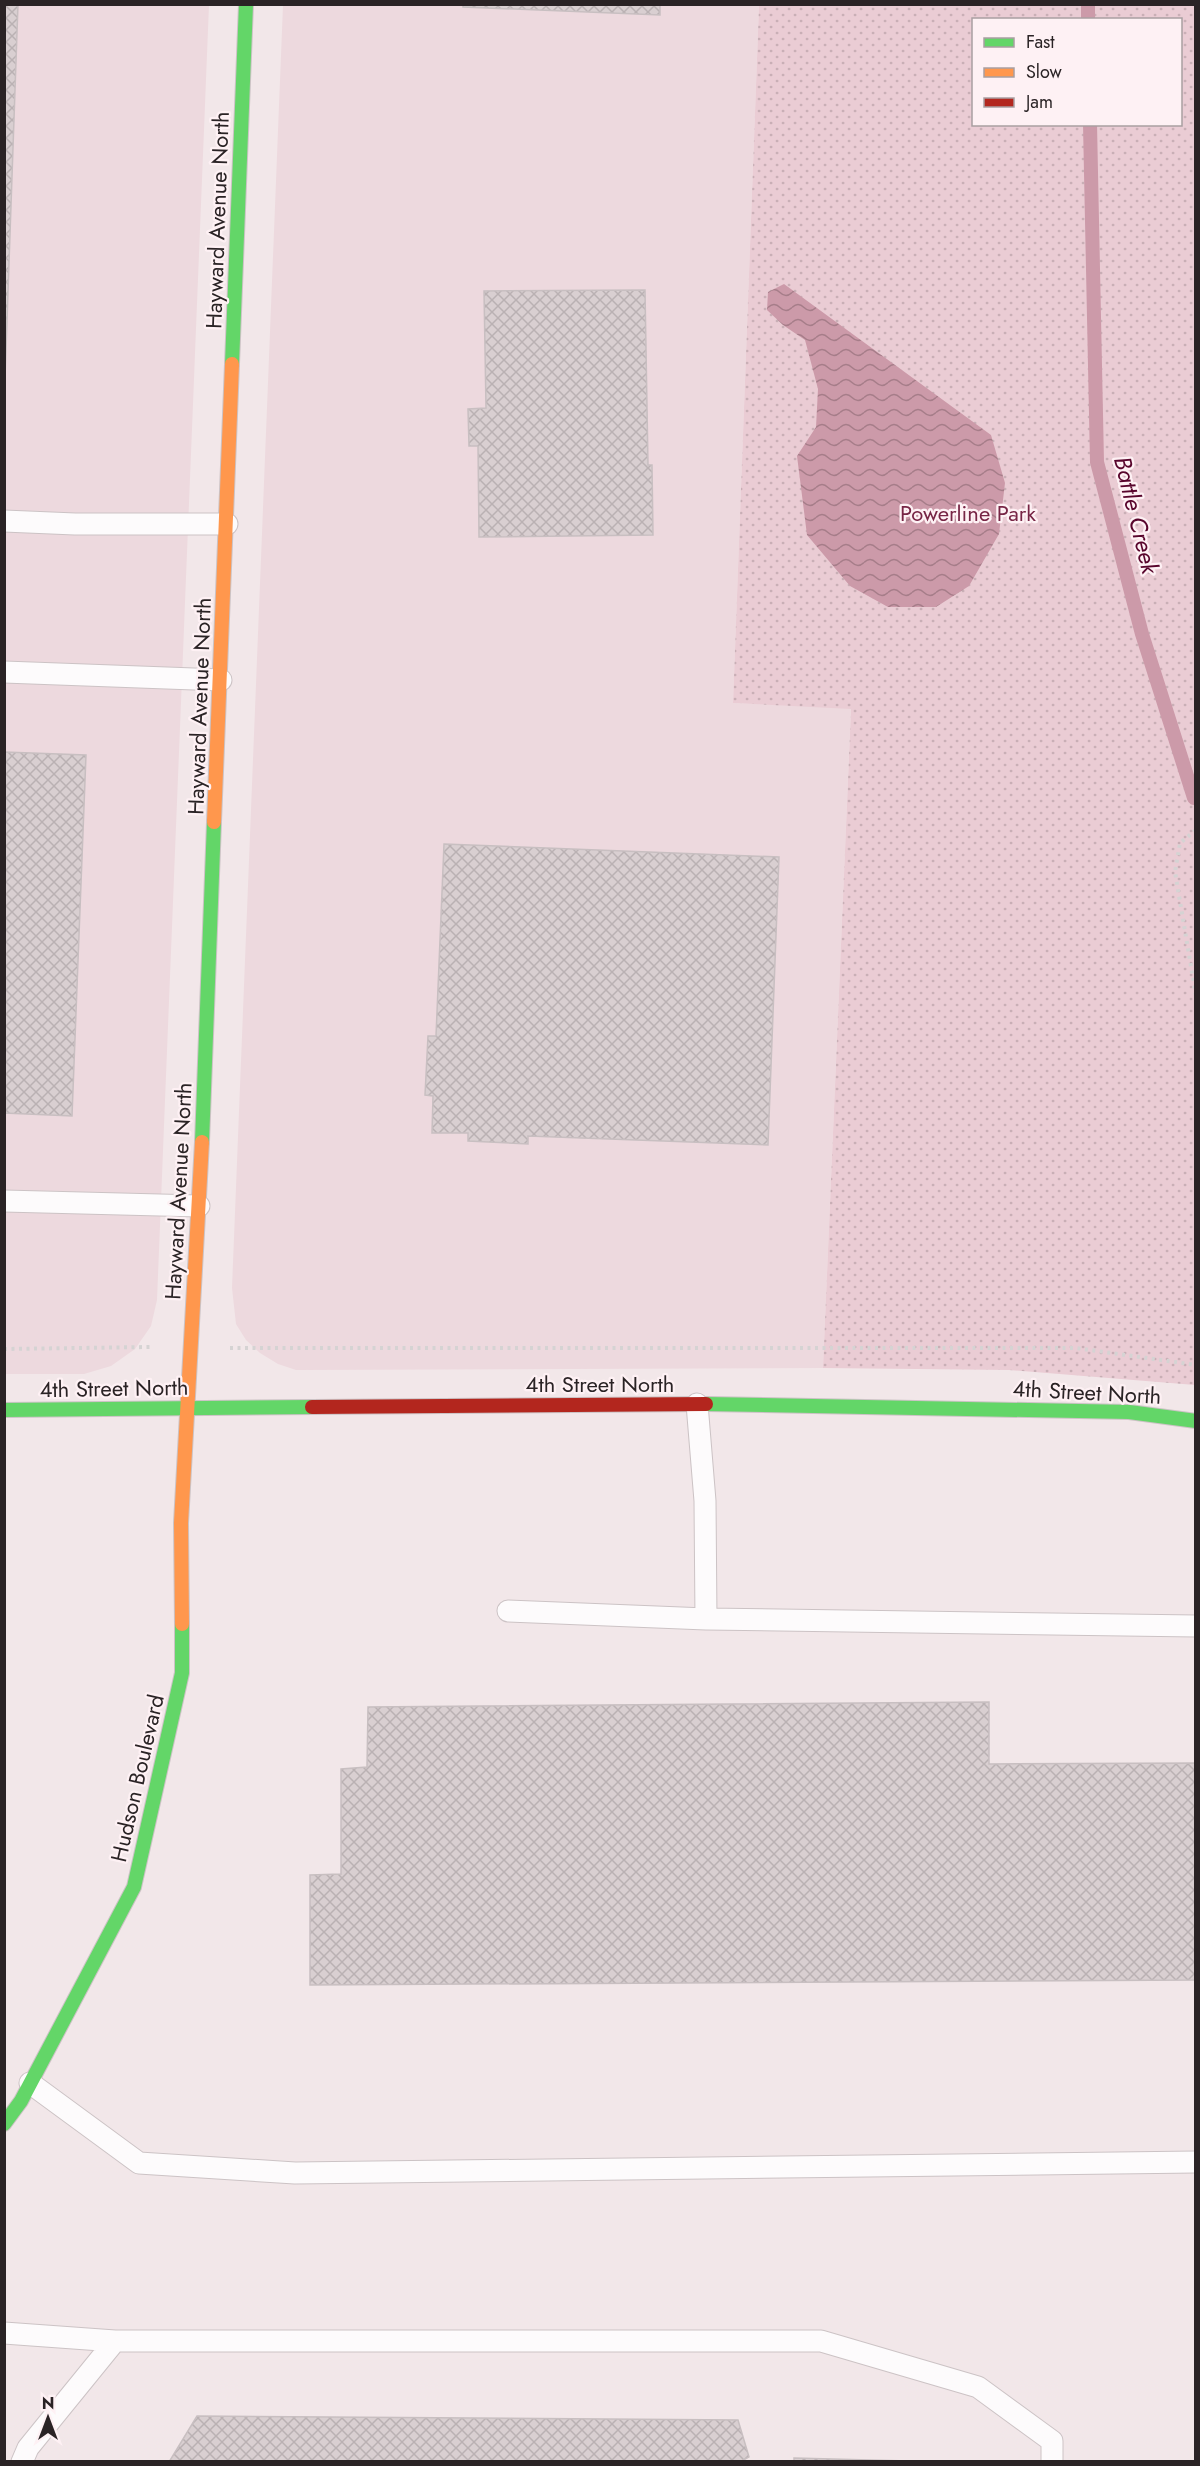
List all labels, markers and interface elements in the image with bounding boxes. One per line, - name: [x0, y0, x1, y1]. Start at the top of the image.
- legend: [972, 18, 1182, 126]
- text: Fast: [1026, 29, 1055, 55]
- text: Slow: [1026, 59, 1063, 85]
- text: Jam: [1024, 89, 1053, 115]
- street label: Hayward Avenue North: [197, 111, 237, 329]
- water label: Battle Creek: [1105, 452, 1168, 579]
- park label: Powerline Park: [900, 497, 1036, 529]
- street label: Hayward Avenue North: [179, 597, 219, 815]
- street label: Hayward Avenue North: [156, 1082, 200, 1300]
- street label: 4th Street North: [526, 1368, 674, 1400]
- street label: 4th Street North: [39, 1371, 189, 1405]
- street label: 4th Street North: [1012, 1372, 1162, 1412]
- street label: Hudson Boulevard: [102, 1691, 172, 1865]
- north arrow: [18, 2388, 78, 2448]
- text: N: [42, 2392, 54, 2415]

